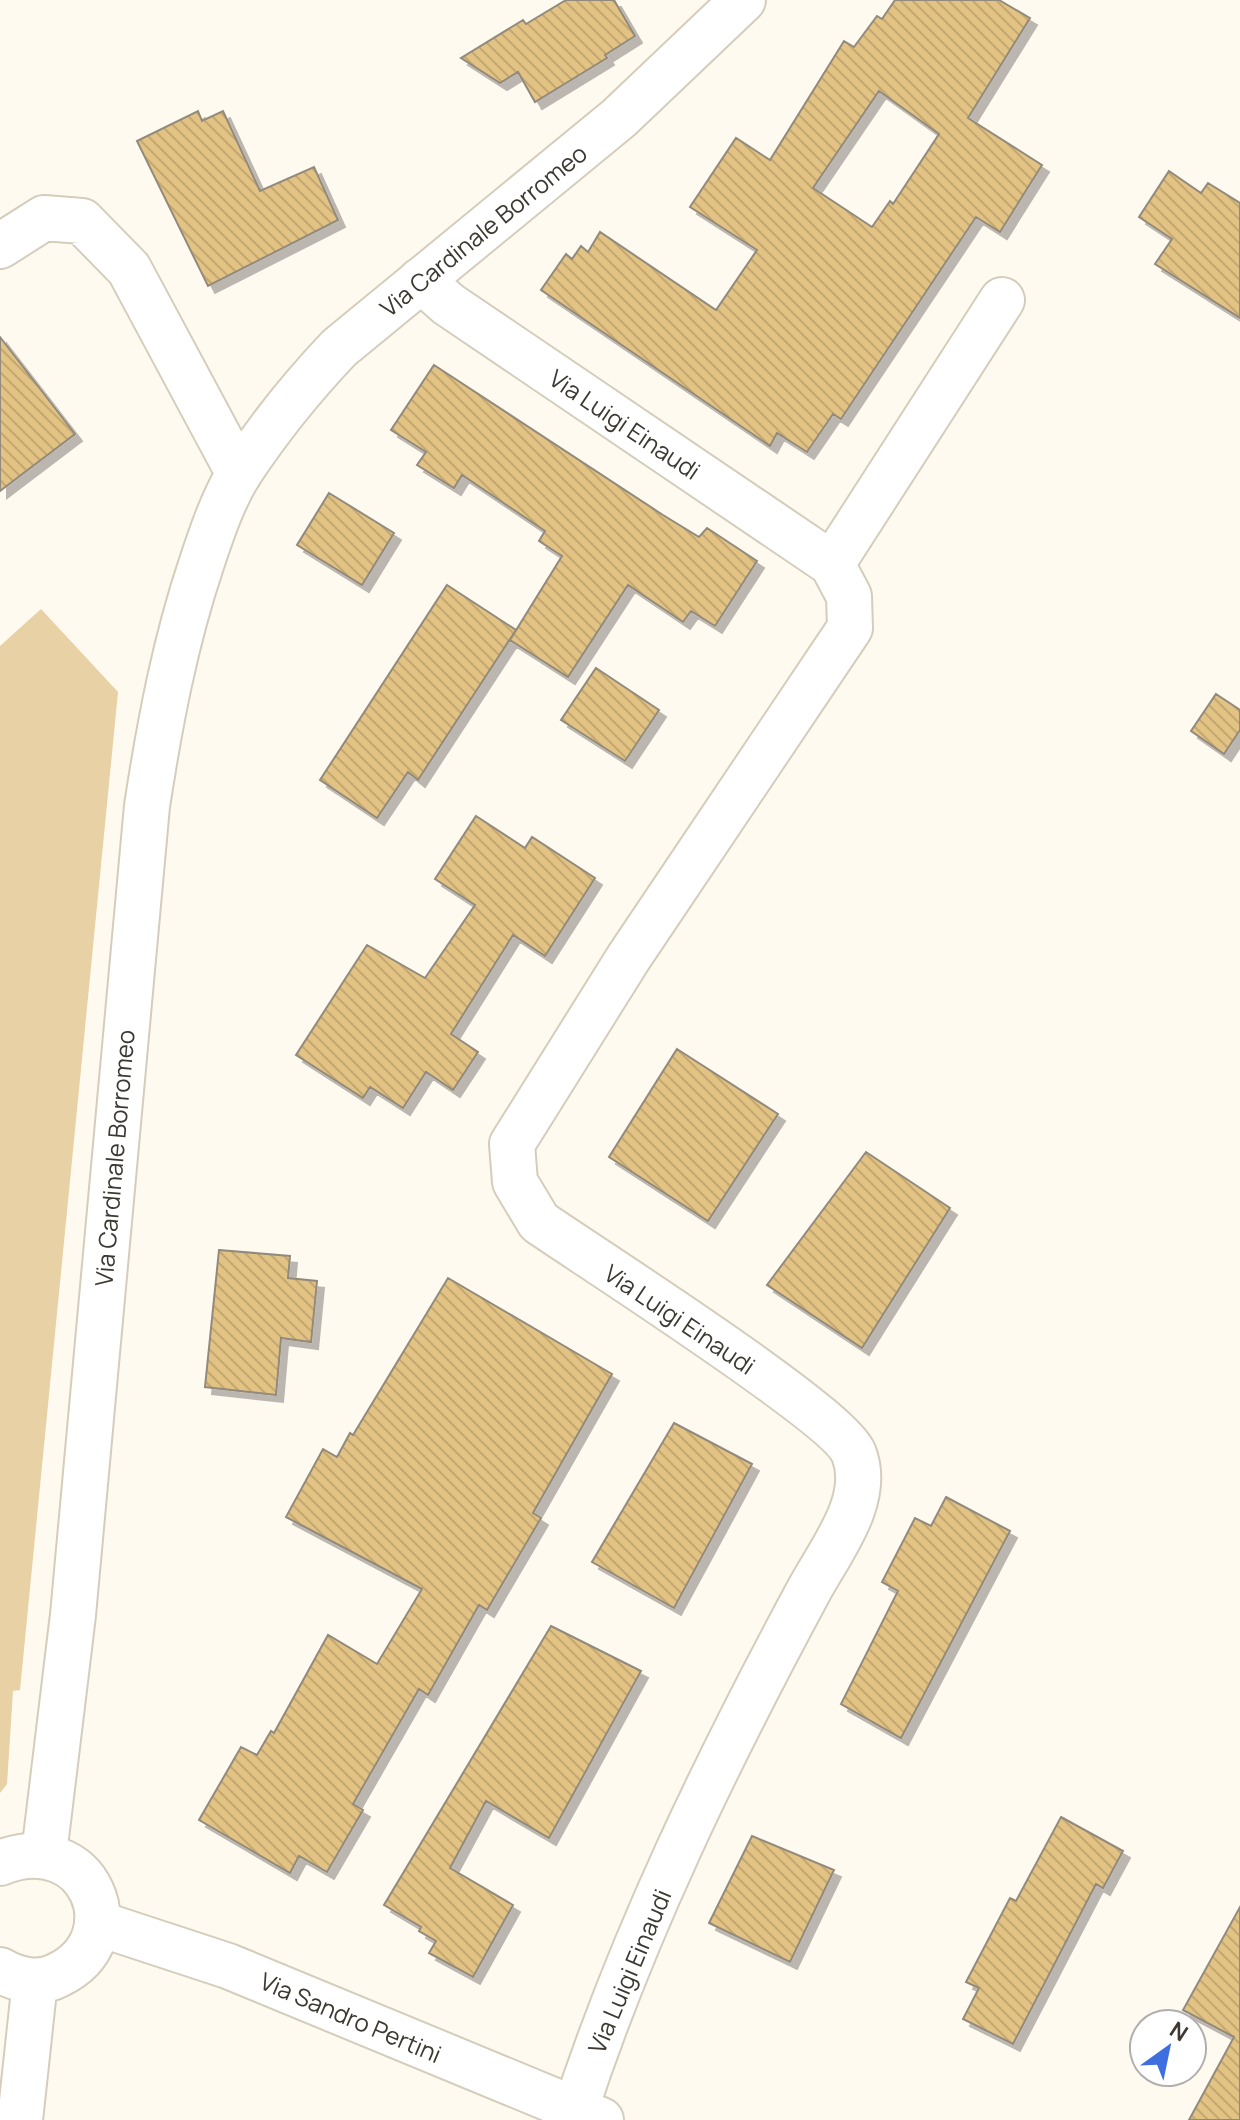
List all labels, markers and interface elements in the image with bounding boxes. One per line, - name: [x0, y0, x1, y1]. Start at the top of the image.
- street label: Via Cardinale Borromeo: [373, 136, 593, 324]
- street label: Via Luigi Einaudi: [543, 361, 707, 487]
- street label: Via Cardinale Borromeo: [86, 1028, 142, 1288]
- street label: Via Luigi Einaudi: [598, 1256, 762, 1382]
- street label: Via Luigi Einaudi: [580, 1884, 678, 2058]
- street label: Via Sandro Pertini: [255, 1964, 447, 2070]
- north arrow: [1128, 2008, 1208, 2088]
- text: N: [1164, 2014, 1194, 2048]

